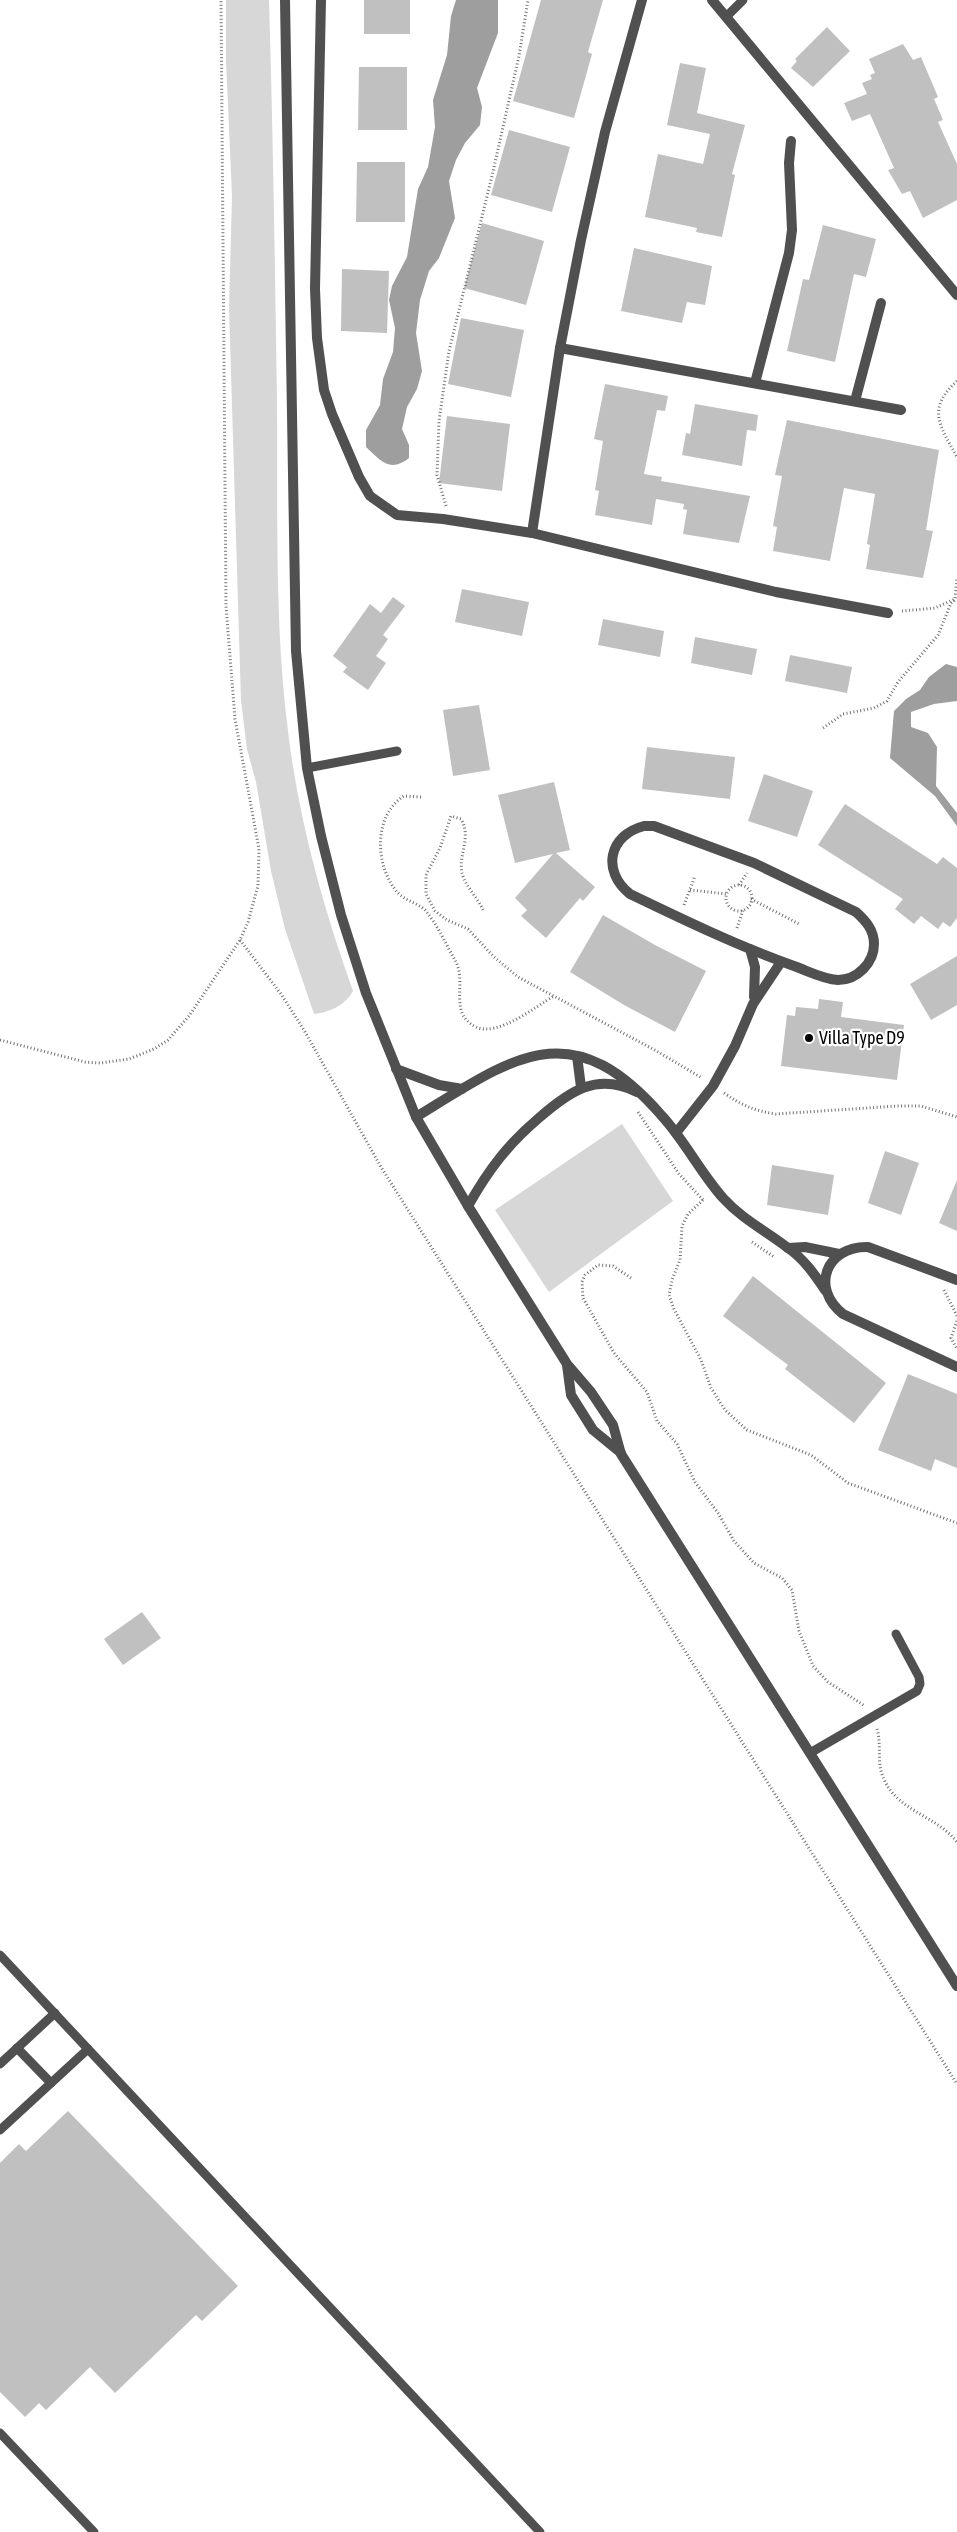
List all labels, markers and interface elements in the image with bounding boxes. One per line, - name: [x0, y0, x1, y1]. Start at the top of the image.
- place label: Villa Type D9: [819, 1027, 905, 1048]
- marker: Villa Type D9: [803, 1032, 815, 1044]

